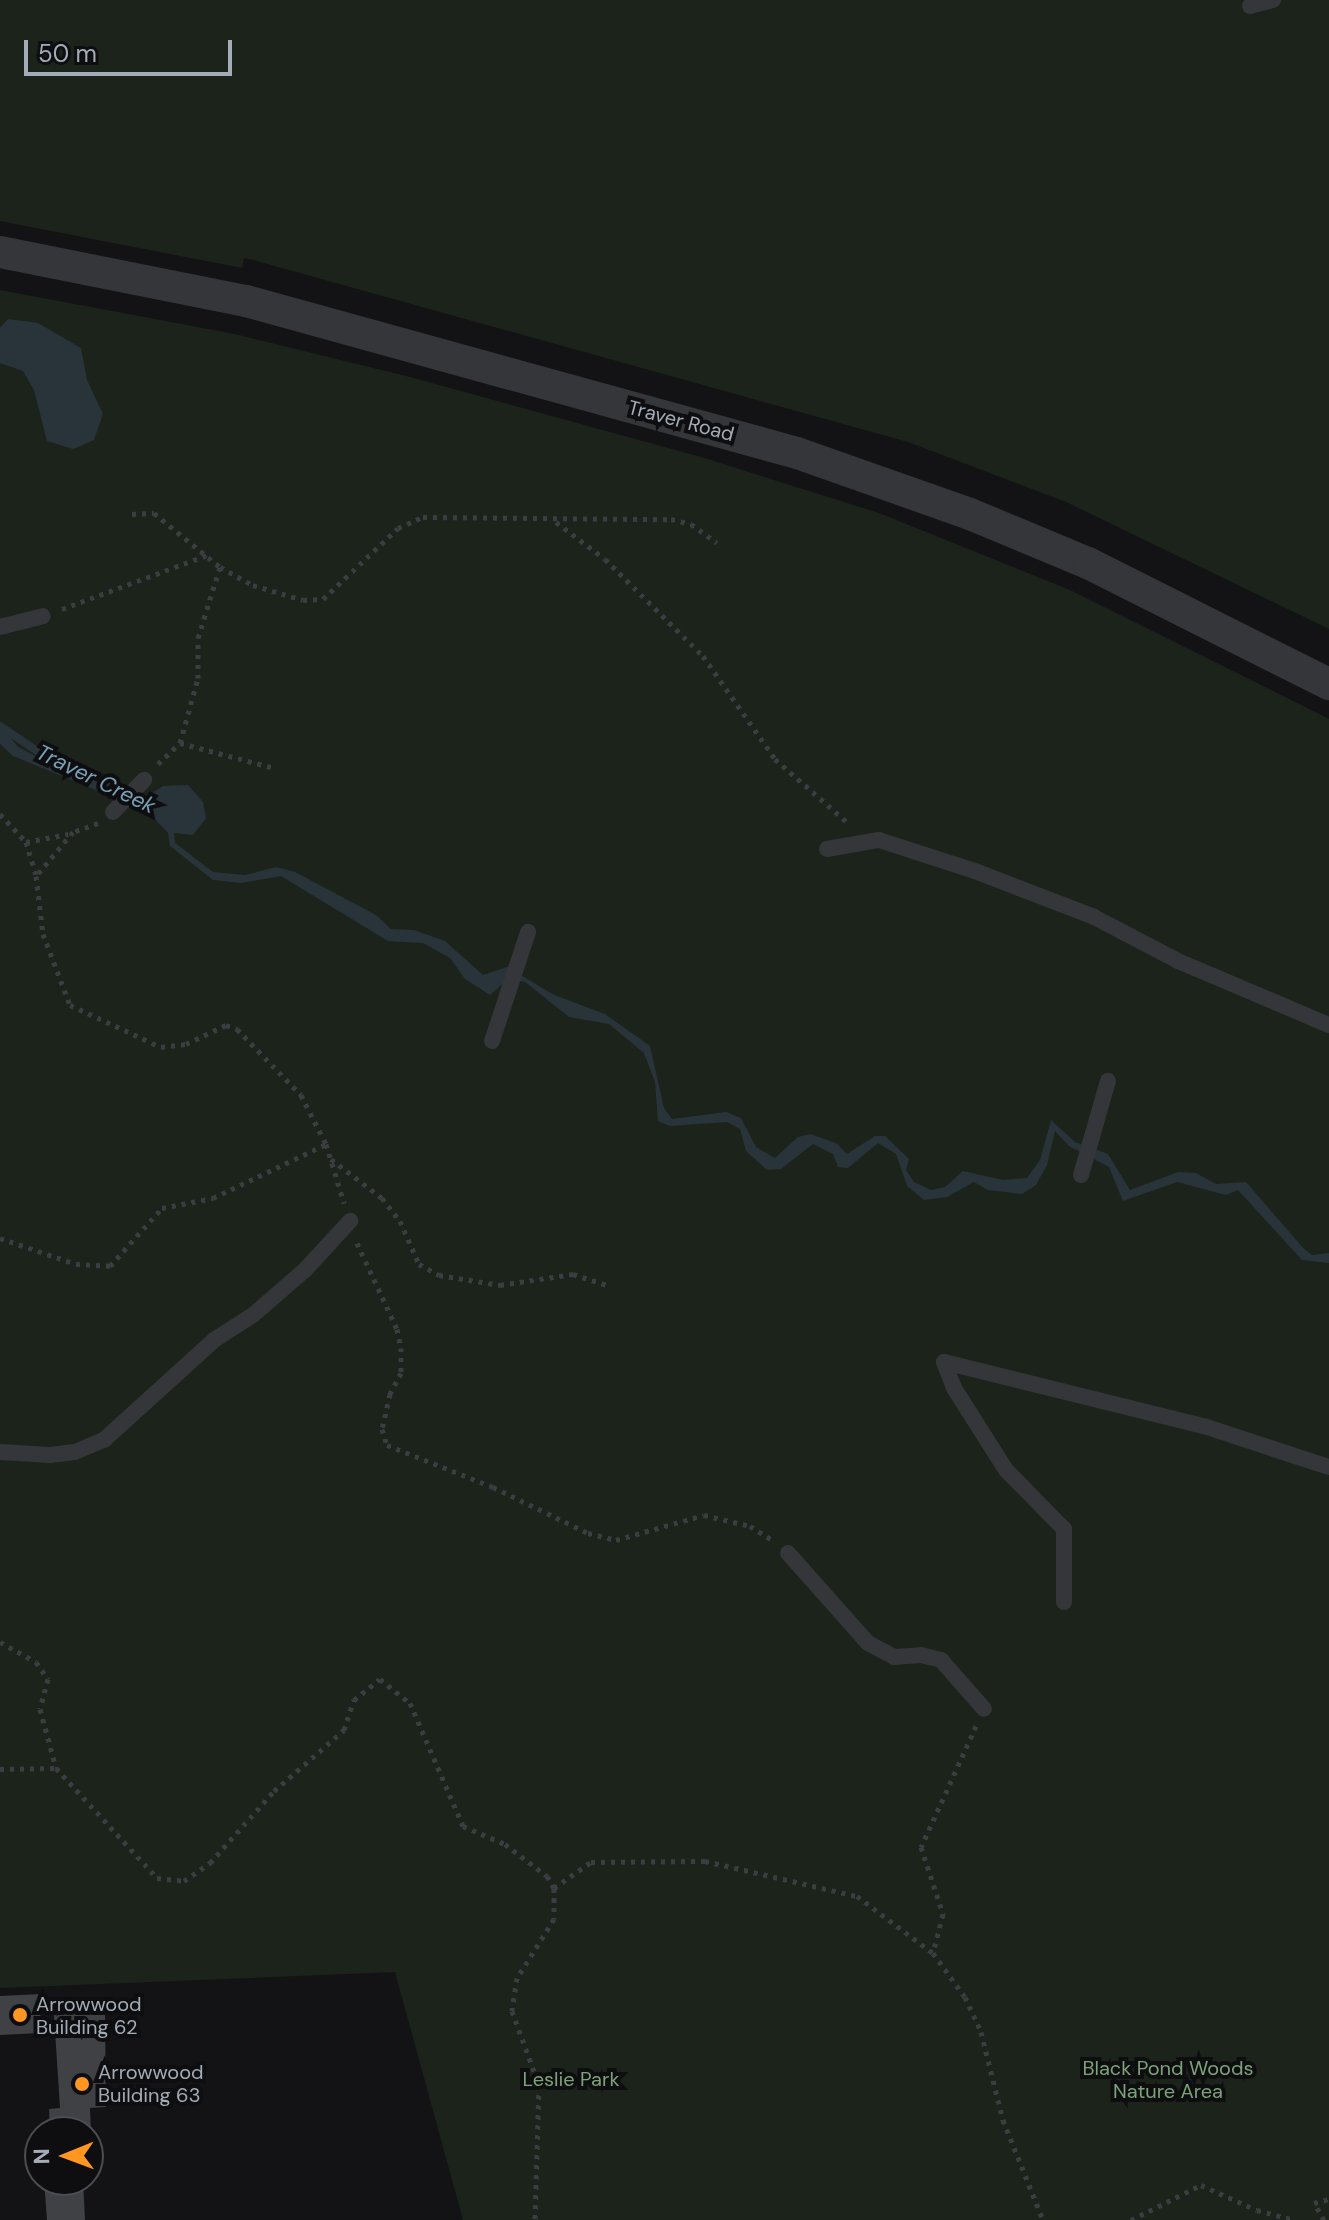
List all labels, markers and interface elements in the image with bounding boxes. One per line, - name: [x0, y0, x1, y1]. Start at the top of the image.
- scale bar: [28, 24, 236, 74]
- text: 50 m: [38, 38, 97, 69]
- street label: Traver Road: [625, 395, 737, 447]
- water label: Traver Creek: [32, 739, 160, 819]
- place label: Arrowwood Building 62: [36, 1992, 142, 2039]
- marker: Arrowwood Building 62: [11, 2006, 29, 2024]
- park label: Black Pond Woods Nature Area: [1082, 2057, 1254, 2104]
- place label: Arrowwood Building 63: [98, 2060, 204, 2107]
- park label: Leslie Park: [523, 2067, 619, 2091]
- marker: Arrowwood Building 63: [73, 2075, 91, 2093]
- north arrow: [24, 2116, 104, 2196]
- text: N: [27, 2148, 56, 2165]

